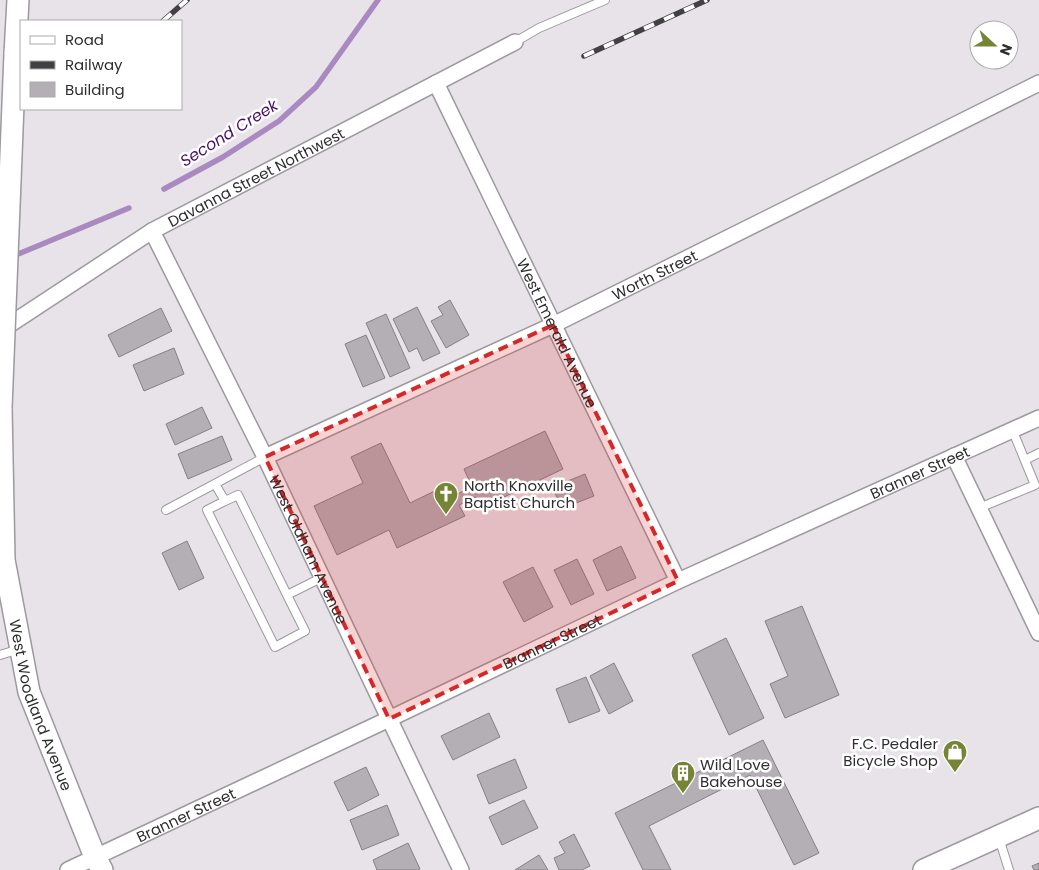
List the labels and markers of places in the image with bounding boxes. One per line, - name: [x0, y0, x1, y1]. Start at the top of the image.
- place label: North Knoxville Baptist Church: [464, 475, 575, 513]
- church icon: North Knoxville Baptist Church: [433, 481, 459, 515]
- place label: F.C. Pedaler Bicycle Shop: [843, 733, 938, 771]
- shop icon: F.C. Pedaler Bicycle Shop: [942, 739, 968, 773]
- place label: Wild Love Bakehouse: [700, 754, 782, 792]
- building icon: Wild Love Bakehouse: [670, 760, 696, 794]

